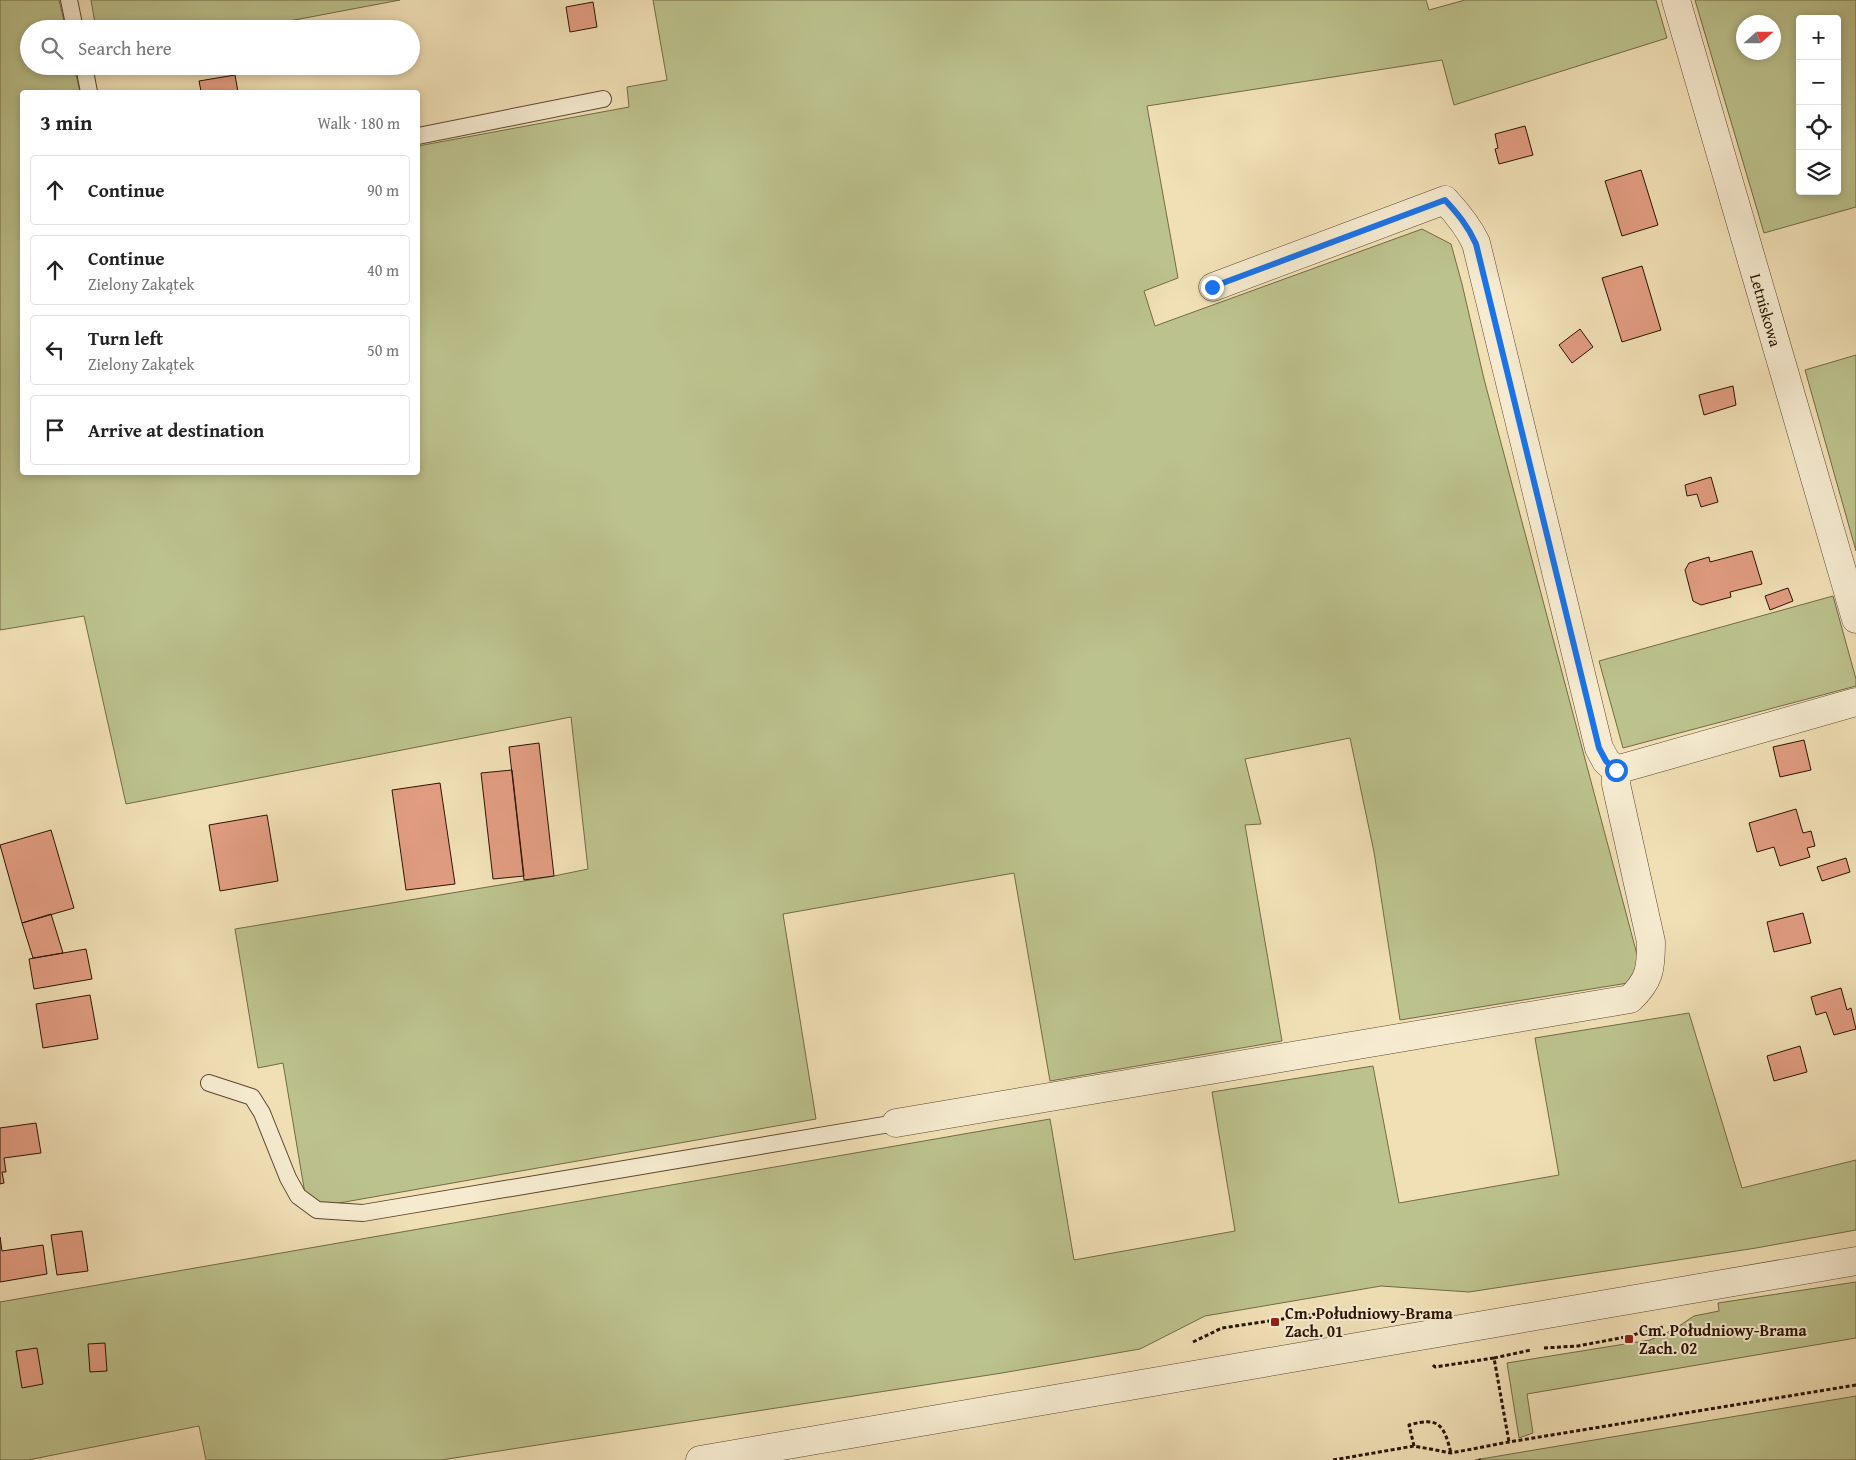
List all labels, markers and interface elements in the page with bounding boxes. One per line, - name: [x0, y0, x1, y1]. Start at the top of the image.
- north arrow: [1736, 15, 1781, 60]
- map controls: [1796, 15, 1841, 195]
- button: +: [1796, 15, 1841, 60]
- search box: [20, 20, 420, 75]
- icon: search: [38, 34, 66, 62]
- text: Search here: [78, 34, 172, 62]
- button: −: [1796, 60, 1841, 105]
- button: locate: [1796, 105, 1841, 150]
- text: 3 min: [40, 107, 92, 138]
- text: Walk · 180 m: [317, 111, 400, 135]
- button: layers: [1796, 150, 1841, 195]
- icon: ahead: [41, 176, 69, 204]
- text: Continue: [88, 176, 165, 204]
- text: 90 m: [367, 178, 399, 202]
- text: Continue: [88, 244, 165, 272]
- icon: ahead: [41, 256, 69, 284]
- text: 40 m: [367, 258, 399, 282]
- street label: Letniskowa: [1744, 271, 1788, 350]
- text: Zielony Zakątek: [88, 272, 195, 296]
- route end: [1201, 276, 1224, 299]
- text: Turn left: [88, 324, 163, 352]
- icon: left: [41, 336, 69, 364]
- text: 50 m: [367, 338, 399, 362]
- text: Zielony Zakątek: [88, 352, 195, 376]
- icon: arrive: [41, 416, 69, 444]
- text: Arrive at destination: [88, 416, 264, 444]
- route start: [1605, 759, 1628, 782]
- place label: Cm. Południowy-Brama Zach. 01: [1285, 1301, 1453, 1343]
- marker: Cm. Południowy-Brama Zach. 01: [1269, 1316, 1281, 1328]
- place label: Cm. Południowy-Brama Zach. 02: [1639, 1318, 1807, 1360]
- marker: Cm. Południowy-Brama Zach. 02: [1623, 1333, 1635, 1345]

